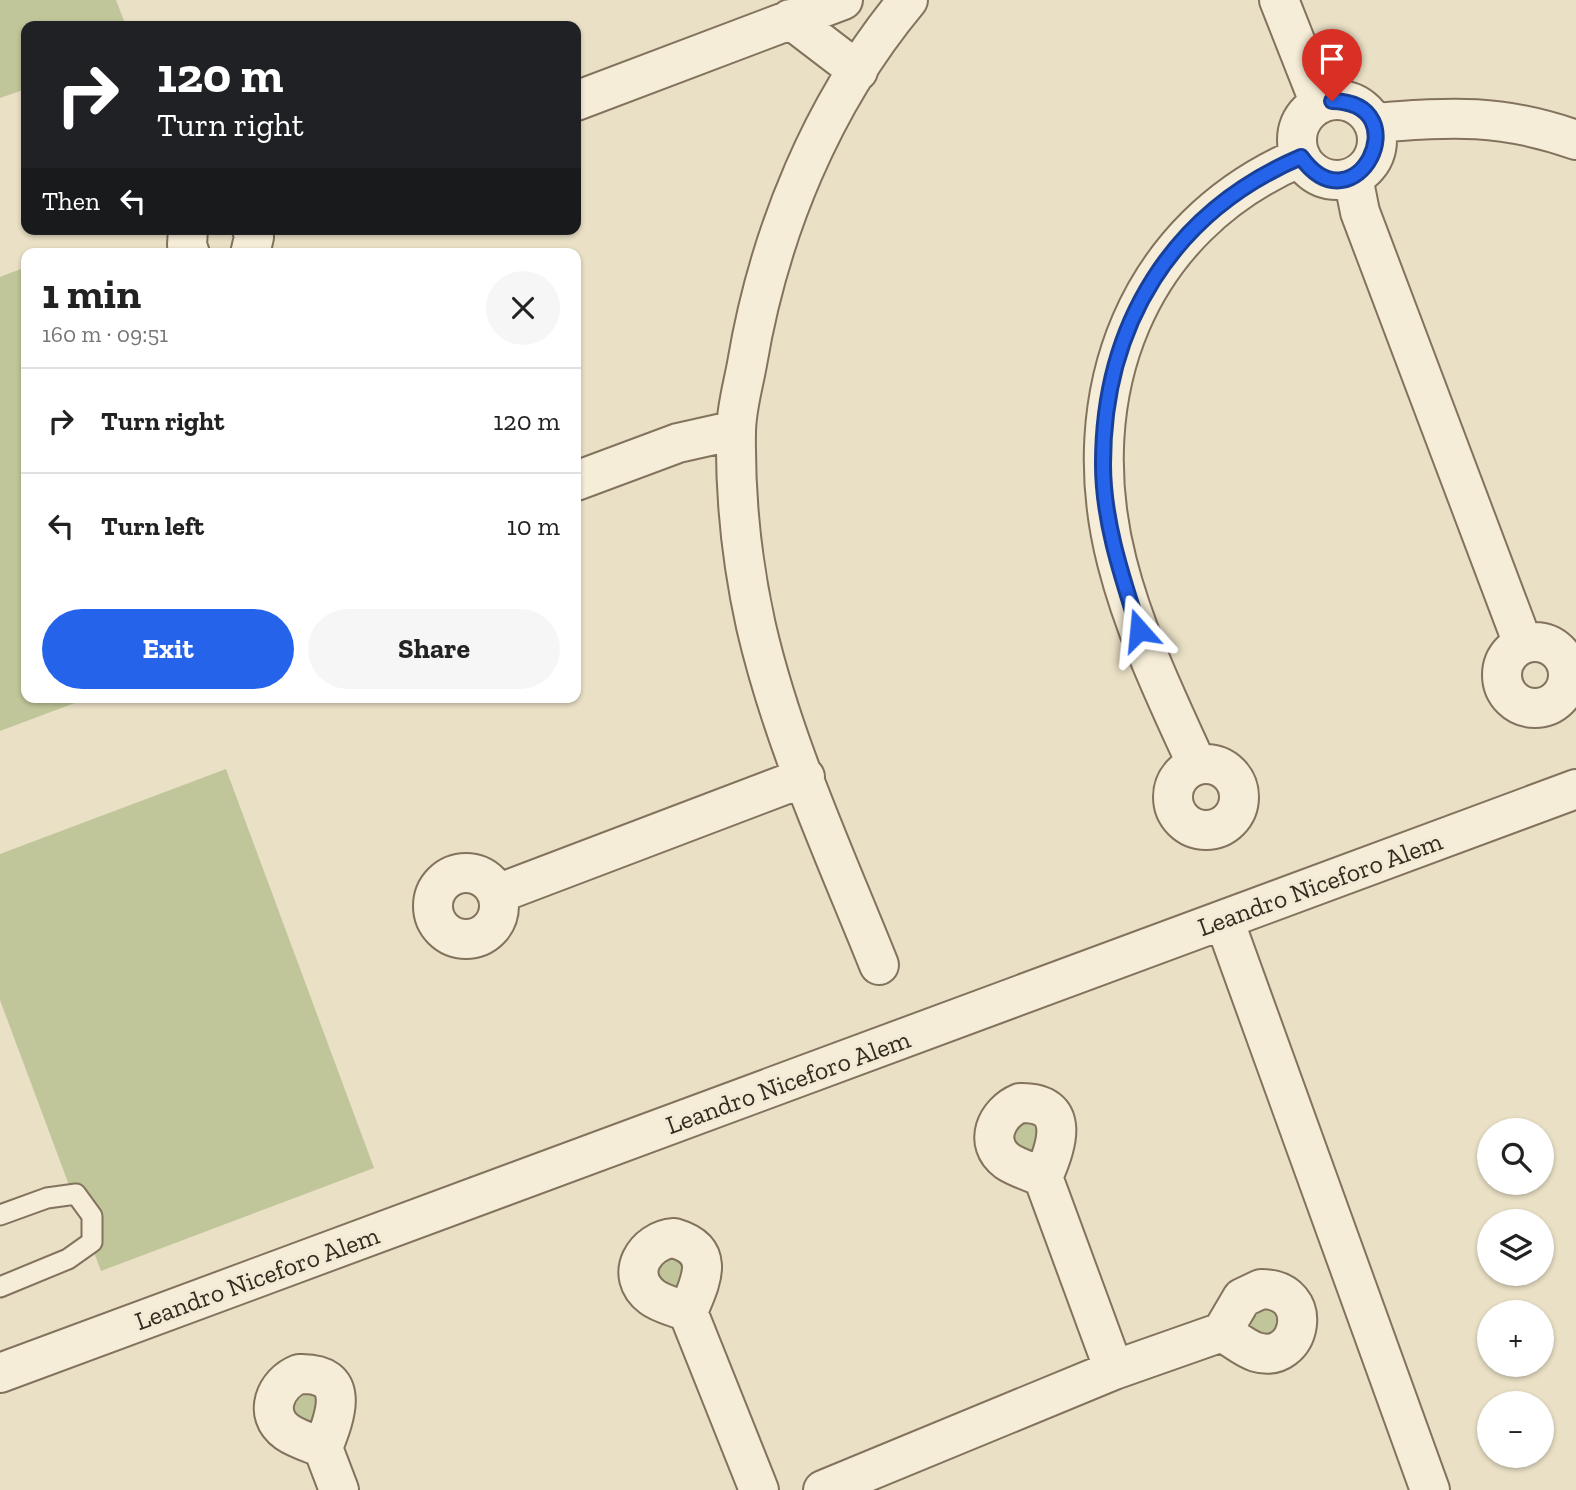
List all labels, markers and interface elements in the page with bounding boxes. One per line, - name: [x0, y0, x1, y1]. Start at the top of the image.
- pin: [1302, 29, 1362, 101]
- icon: arrive: [1313, 40, 1351, 78]
- text: 120 m: [157, 46, 283, 105]
- icon: right: [42, 49, 133, 140]
- text: Turn right: [157, 106, 304, 144]
- icon: left: [114, 182, 152, 220]
- text: Then: [42, 185, 100, 217]
- text: 1 min: [42, 268, 141, 319]
- button: close: [486, 271, 560, 345]
- text: 160 m · 09:51: [42, 320, 168, 348]
- icon: right: [42, 402, 80, 440]
- text: Turn right: [101, 405, 224, 437]
- text: 120 m: [493, 405, 560, 437]
- icon: left: [42, 507, 80, 545]
- text: Turn left: [101, 510, 204, 542]
- text: 10 m: [507, 510, 560, 542]
- position arrow: [1102, 593, 1176, 667]
- button: Exit: [42, 609, 294, 689]
- button: Share: [308, 609, 560, 689]
- street label: Leandro Niceforo Alem: [1193, 825, 1447, 943]
- street label: Leandro Niceforo Alem: [661, 1023, 915, 1141]
- map controls: [1477, 1118, 1554, 1468]
- button: search: [1477, 1118, 1554, 1195]
- button: layers: [1477, 1209, 1554, 1286]
- street label: Leandro Niceforo Alem: [130, 1219, 384, 1337]
- button: +: [1477, 1300, 1554, 1377]
- button: −: [1477, 1391, 1554, 1468]

